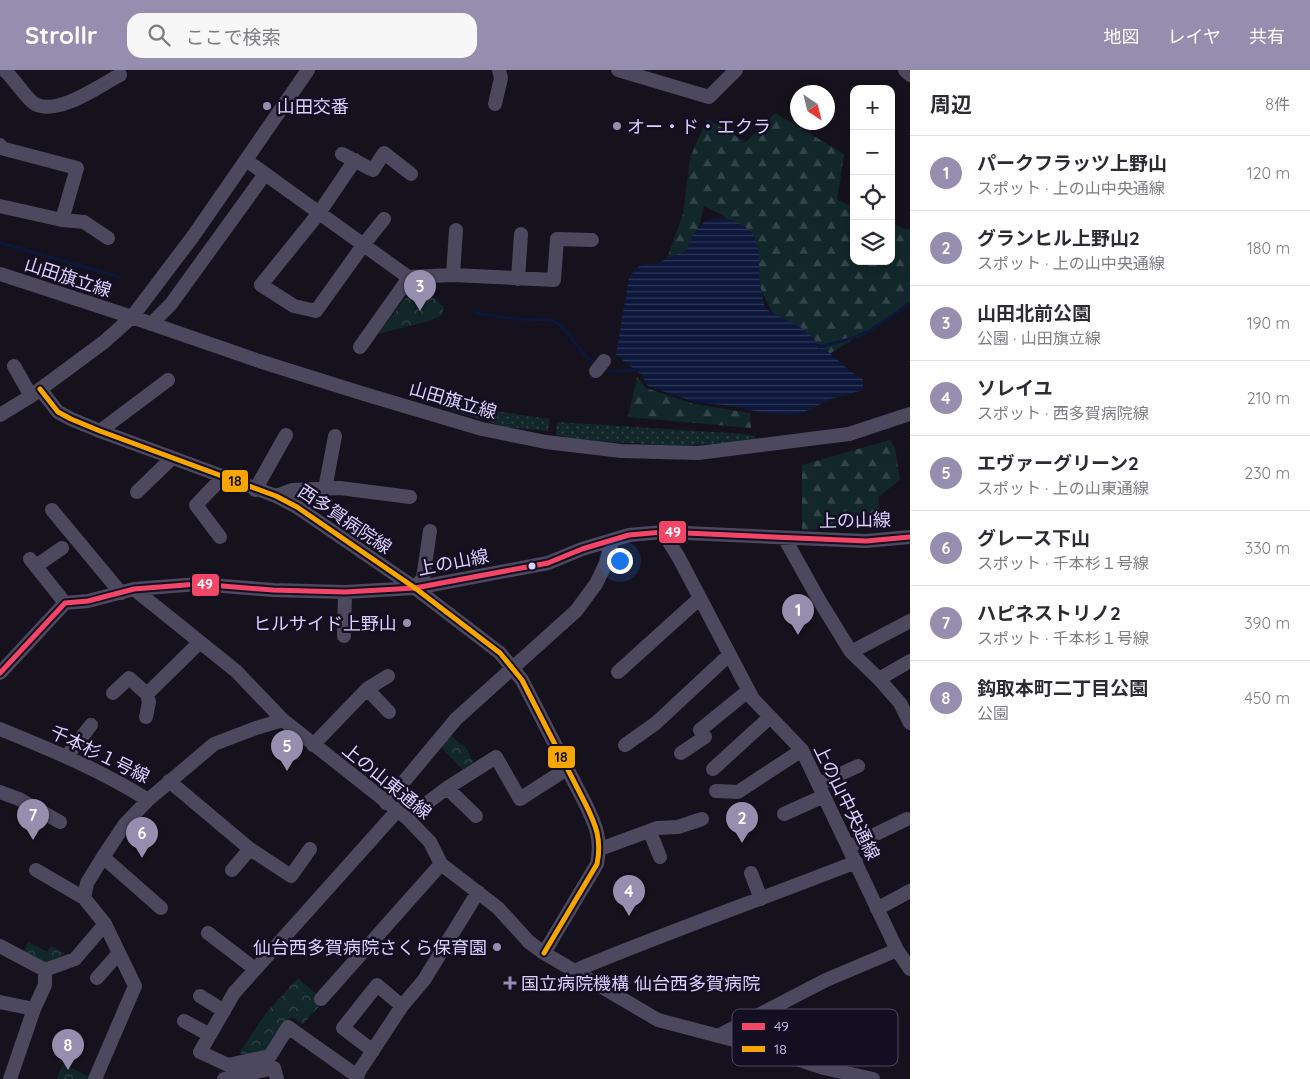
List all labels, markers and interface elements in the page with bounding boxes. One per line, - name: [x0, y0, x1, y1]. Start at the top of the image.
- search box: [127, 13, 477, 58]
- text: Strollr: [25, 20, 97, 50]
- icon: search: [145, 21, 173, 49]
- text: ここで検索: [185, 25, 280, 49]
- text: 地図: [1104, 25, 1140, 48]
- text: レイヤ: [1168, 25, 1221, 48]
- text: 共有: [1249, 25, 1285, 48]
- north arrow: [790, 85, 835, 130]
- map controls: [850, 85, 895, 265]
- button: +: [850, 85, 895, 130]
- text: 周辺: [930, 91, 972, 117]
- text: 8件: [1265, 94, 1290, 114]
- place label: 山田交番: [277, 95, 349, 118]
- marker: 山田交番: [261, 100, 273, 112]
- place label: オー・ド・エクラ: [627, 115, 771, 138]
- marker: オー・ド・エクラ: [611, 120, 623, 132]
- button: −: [850, 130, 895, 175]
- text: パークフラッツ上野山: [977, 151, 1167, 175]
- text: 1: [943, 163, 949, 183]
- text: 120 m: [1247, 163, 1290, 183]
- button: locate: [850, 175, 895, 220]
- text: スポット · 上の山中央通線: [977, 178, 1165, 198]
- button: layers: [850, 220, 895, 265]
- text: グランヒル上野山2: [977, 226, 1140, 250]
- text: 2: [941, 238, 951, 258]
- text: 180 m: [1247, 238, 1290, 258]
- street label: 山田旗立線: [22, 252, 114, 302]
- text: スポット · 上の山中央通線: [977, 253, 1165, 273]
- pin: 3: [404, 270, 436, 311]
- text: 山田北前公園: [977, 301, 1091, 325]
- text: 3: [942, 313, 950, 333]
- text: 190 m: [1247, 313, 1290, 333]
- text: 公園 · 山田旗立線: [977, 328, 1101, 348]
- text: ソレイユ: [977, 376, 1053, 400]
- street label: 山田旗立線: [407, 377, 499, 423]
- text: 4: [941, 388, 951, 408]
- text: 210 m: [1247, 388, 1290, 408]
- text: スポット · 西多賀病院線: [977, 403, 1149, 423]
- text: エヴァーグリーン2: [977, 451, 1139, 475]
- text: 5: [941, 463, 951, 483]
- text: 230 m: [1244, 463, 1290, 483]
- line badge: 18: [221, 469, 249, 493]
- text: 18: [228, 472, 242, 490]
- text: スポット · 上の山東通線: [977, 478, 1149, 498]
- street label: 西多賀病院線: [294, 479, 396, 559]
- street label: 上の山線: [819, 508, 891, 532]
- line badge: 49: [658, 520, 687, 544]
- text: 49: [665, 523, 681, 541]
- text: グレース下山: [977, 526, 1090, 550]
- text: 6: [942, 538, 950, 558]
- text: 330 m: [1245, 538, 1290, 558]
- street label: 上の山線: [415, 544, 491, 580]
- your location: [607, 548, 633, 574]
- text: スポット · 千本杉１号線: [977, 553, 1149, 573]
- unlabelled marker: [527, 561, 537, 571]
- line badge: 49: [191, 573, 220, 597]
- text: 49: [197, 575, 213, 593]
- pin: 1: [782, 594, 814, 635]
- text: ハピネストリノ2: [977, 601, 1121, 625]
- place label: ヒルサイド上野山: [253, 612, 397, 635]
- text: 7: [942, 613, 950, 633]
- text: 390 m: [1244, 613, 1290, 633]
- marker: ヒルサイド上野山: [401, 617, 413, 629]
- text: スポット · 千本杉１号線: [977, 628, 1149, 648]
- text: 鈎取本町二丁目公園: [977, 676, 1148, 700]
- text: 8: [942, 688, 950, 708]
- text: 450 m: [1244, 688, 1290, 708]
- text: 公園: [977, 703, 1009, 723]
- street label: 千本杉１号線: [46, 720, 154, 788]
- pin: 5: [271, 730, 303, 771]
- street label: 上の山東通線: [338, 738, 436, 824]
- street label: 上の山中央通線: [809, 740, 885, 864]
- line badge: 18: [547, 745, 576, 769]
- text: 18: [554, 748, 568, 766]
- pin: 7: [17, 799, 49, 840]
- pin: 2: [726, 802, 758, 843]
- pin: 6: [126, 817, 158, 858]
- pin: 4: [613, 875, 645, 916]
- place label: 仙台西多賀病院さくら保育園: [253, 936, 487, 959]
- marker: 仙台西多賀病院さくら保育園: [491, 941, 503, 953]
- place label: 国立病院機構 仙台西多賀病院: [521, 972, 760, 995]
- marker: 国立病院機構 仙台西多賀病院: [503, 976, 517, 990]
- legend: [732, 1009, 898, 1066]
- text: 49: [774, 1017, 789, 1035]
- pin: 8: [52, 1029, 84, 1070]
- text: 18: [774, 1040, 787, 1058]

